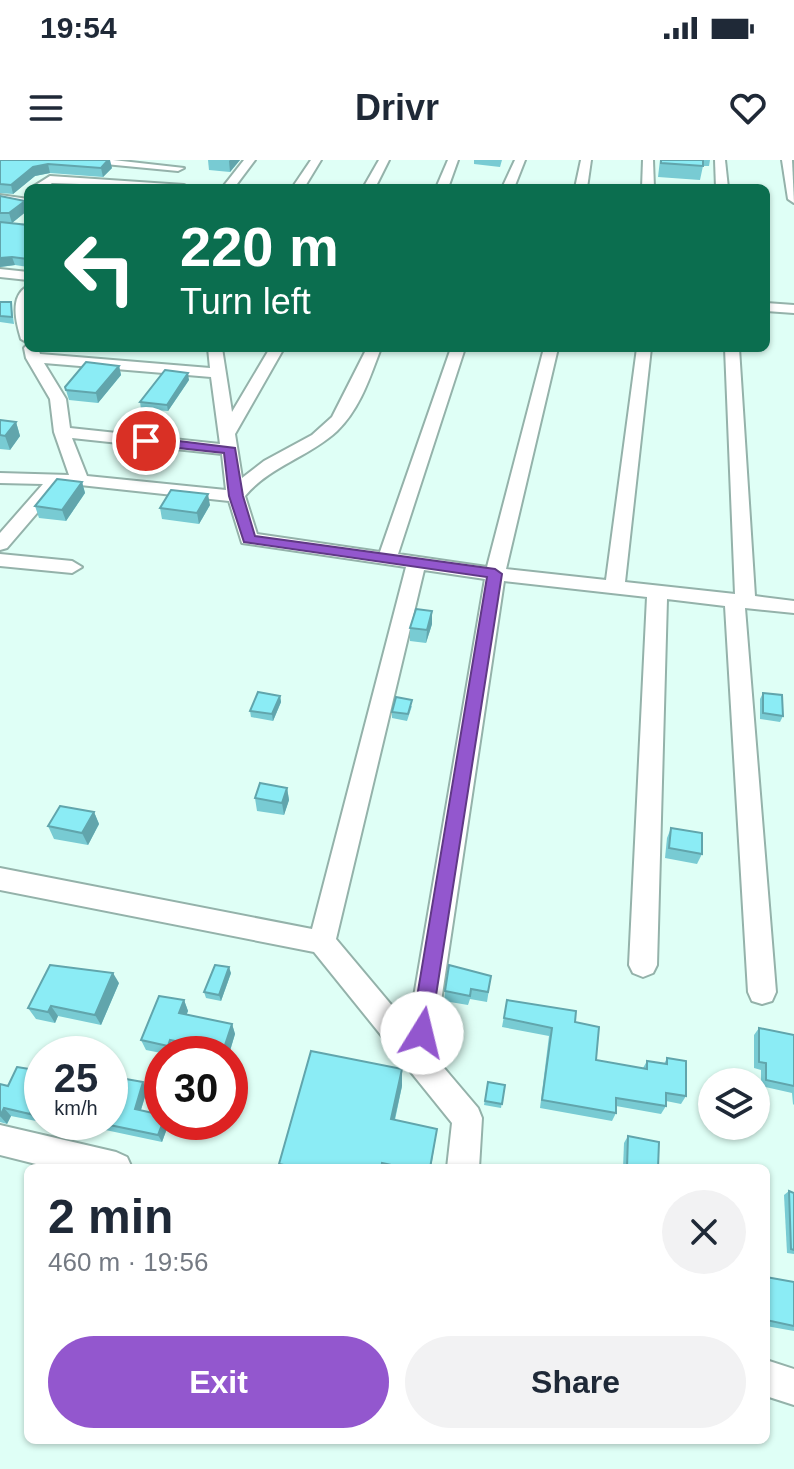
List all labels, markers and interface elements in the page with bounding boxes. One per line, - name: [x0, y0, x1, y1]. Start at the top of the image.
- text: 19:54: [40, 11, 117, 44]
- icon: menu: [24, 86, 68, 130]
- icon: heart: [726, 86, 770, 130]
- text: Drivr: [355, 87, 439, 128]
- text: 220 m: [180, 215, 339, 278]
- icon: left: [48, 216, 152, 320]
- text: Turn left: [180, 281, 311, 322]
- pin: [112, 407, 180, 475]
- icon: arrive: [124, 419, 168, 463]
- position arrow: [380, 991, 464, 1075]
- speed limit sign: 30: [144, 1036, 248, 1140]
- text: 25: [54, 1056, 98, 1100]
- map controls: [698, 1068, 770, 1140]
- button: layers: [698, 1068, 770, 1140]
- text: km/h: [54, 1097, 98, 1119]
- text: 2 min: [48, 1190, 173, 1243]
- button: close: [662, 1190, 746, 1274]
- text: 460 m · 19:56: [48, 1247, 208, 1277]
- button: Exit: [48, 1336, 389, 1428]
- button: Share: [405, 1336, 746, 1428]

